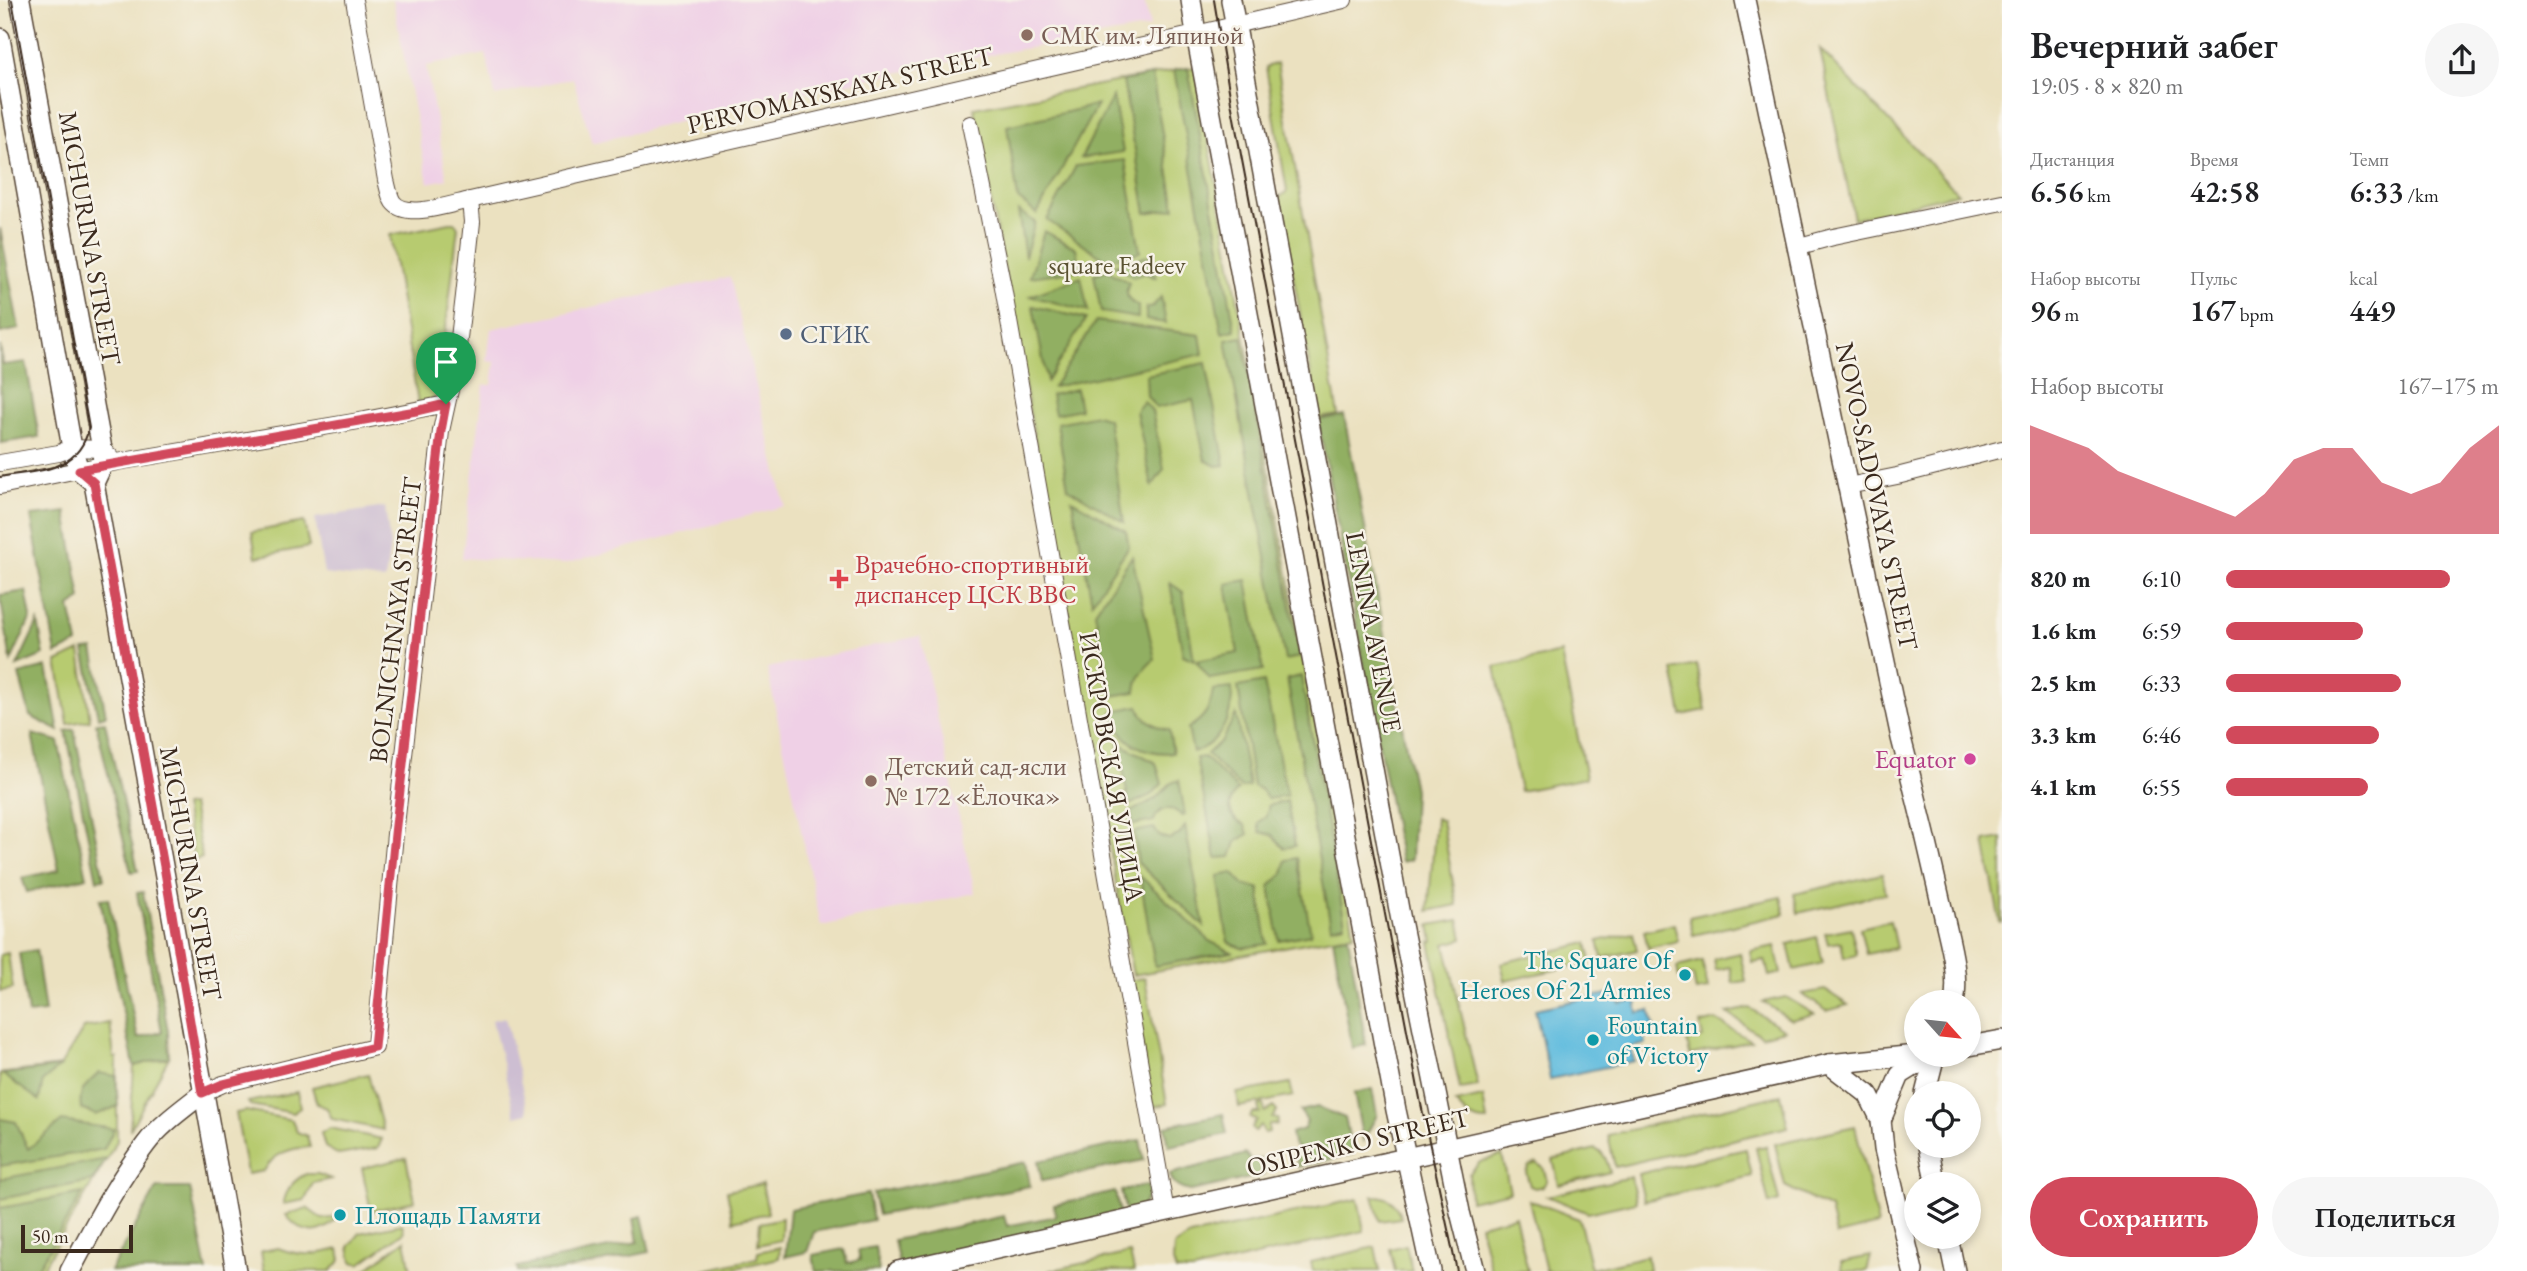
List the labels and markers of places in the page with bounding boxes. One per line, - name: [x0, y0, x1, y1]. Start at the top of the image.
- place label: СМК им. Ляпиной: [1041, 18, 1244, 52]
- marker: СМК им. Ляпиной: [1019, 27, 1035, 43]
- place label: СГИК: [800, 317, 871, 351]
- marker: СГИК: [778, 326, 794, 342]
- pin: [416, 332, 476, 404]
- place label: Врачебно-спортивный диспансер ЦСК ВВС: [855, 547, 1089, 611]
- marker: Врачебно-спортивный диспансер ЦСК ВВС: [829, 569, 849, 589]
- place label: Equator: [1875, 742, 1956, 776]
- place label: Детский сад-ясли № 172 «Ёлочка»: [885, 749, 1067, 813]
- marker: Equator: [1962, 751, 1978, 767]
- marker: Детский сад-ясли № 172 «Ёлочка»: [863, 773, 879, 789]
- place label: The Square Of Heroes Of 21 Armies: [1459, 943, 1674, 1007]
- marker: The Square Of Heroes Of 21 Armies: [1677, 967, 1693, 983]
- place label: Fountain of Victory: [1607, 1008, 1709, 1072]
- marker: Fountain of Victory: [1585, 1032, 1601, 1048]
- place label: Площадь Памяти: [354, 1198, 541, 1232]
- marker: Площадь Памяти: [332, 1207, 348, 1223]

